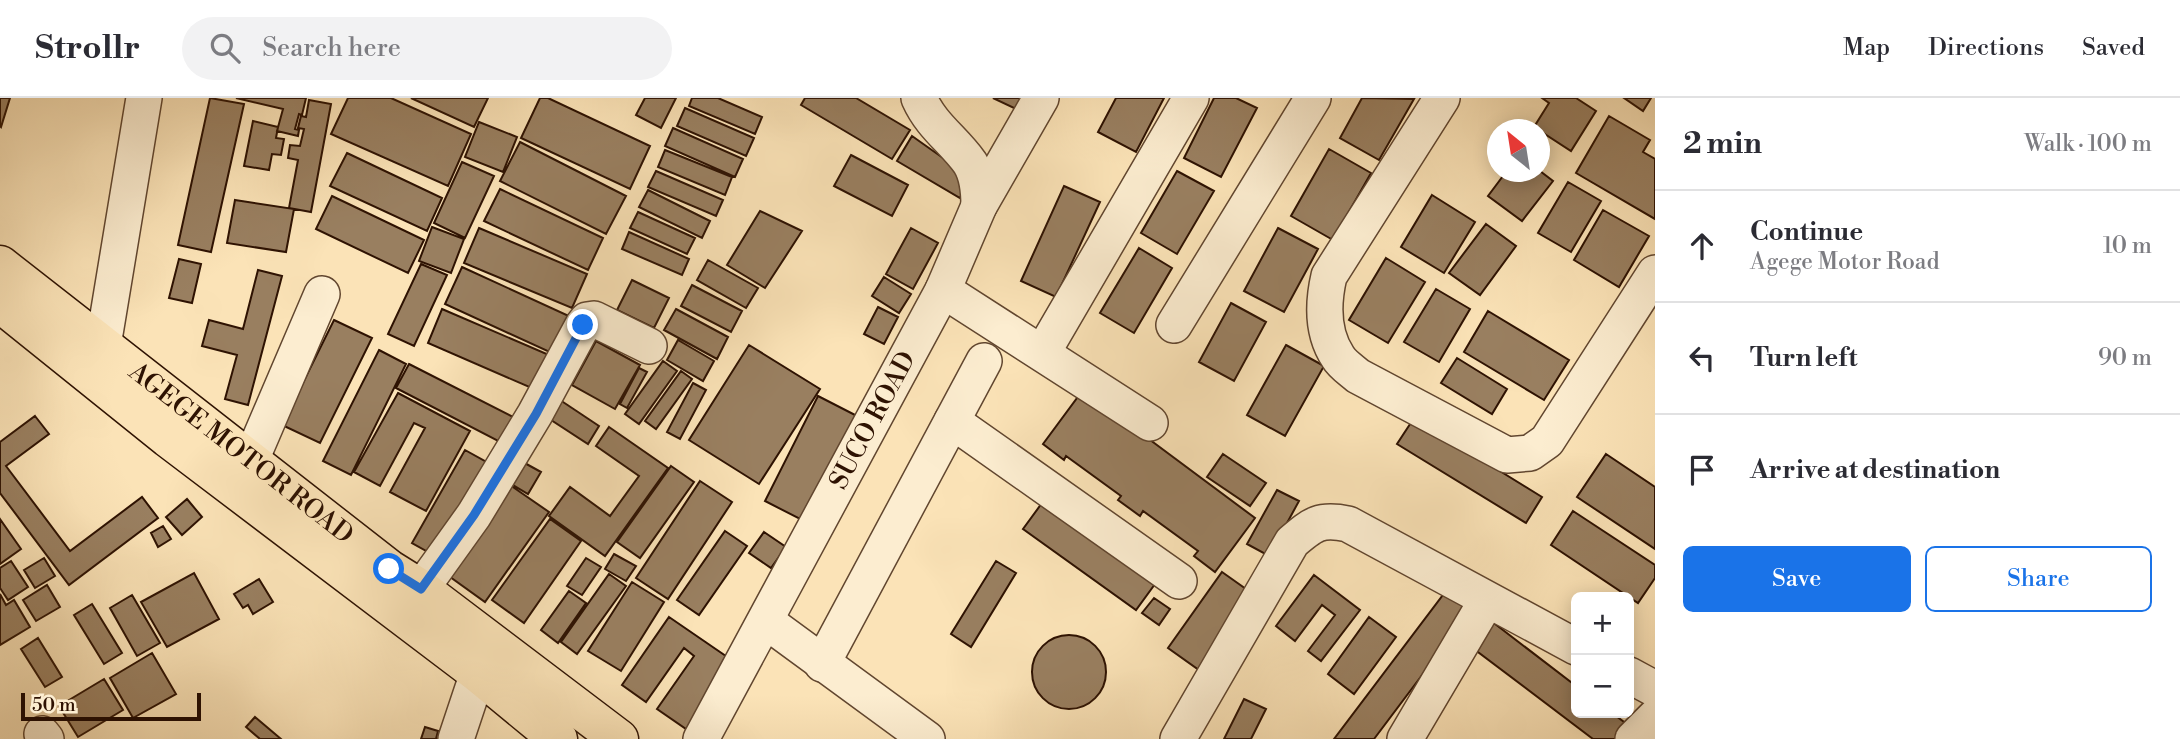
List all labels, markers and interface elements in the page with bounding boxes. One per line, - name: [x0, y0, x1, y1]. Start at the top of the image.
- search box: [182, 17, 672, 80]
- text: Strollr: [35, 28, 140, 69]
- icon: search: [206, 29, 244, 67]
- text: Search here: [262, 32, 401, 64]
- text: Map: [1843, 33, 1890, 63]
- text: Directions: [1928, 33, 2044, 63]
- text: Saved: [2082, 33, 2145, 63]
- north arrow: [1487, 119, 1550, 182]
- text: 2 min: [1683, 125, 1762, 163]
- text: Walk · 100 m: [2024, 130, 2152, 158]
- text: Continue: [1750, 216, 1863, 248]
- icon: ahead: [1683, 227, 1721, 265]
- text: 10 m: [2103, 232, 2152, 260]
- text: Agege Motor Road: [1750, 248, 1940, 276]
- route end: [567, 309, 598, 340]
- icon: left: [1683, 339, 1721, 377]
- text: Turn left: [1750, 342, 1858, 374]
- text: 90 m: [2098, 344, 2152, 372]
- street label: SUCO ROAD: [823, 346, 923, 495]
- street label: AGEGE MOTOR ROAD: [122, 355, 360, 551]
- icon: arrive: [1683, 451, 1721, 489]
- text: Arrive at destination: [1750, 454, 2000, 486]
- button: Save: [1683, 546, 1911, 612]
- button: Share: [1925, 546, 2152, 612]
- route start: [373, 553, 404, 584]
- map controls: [1571, 592, 1634, 718]
- button: +: [1571, 592, 1634, 655]
- button: −: [1571, 655, 1634, 718]
- scale bar: [21, 690, 201, 722]
- text: 50 m: [32, 693, 76, 717]

